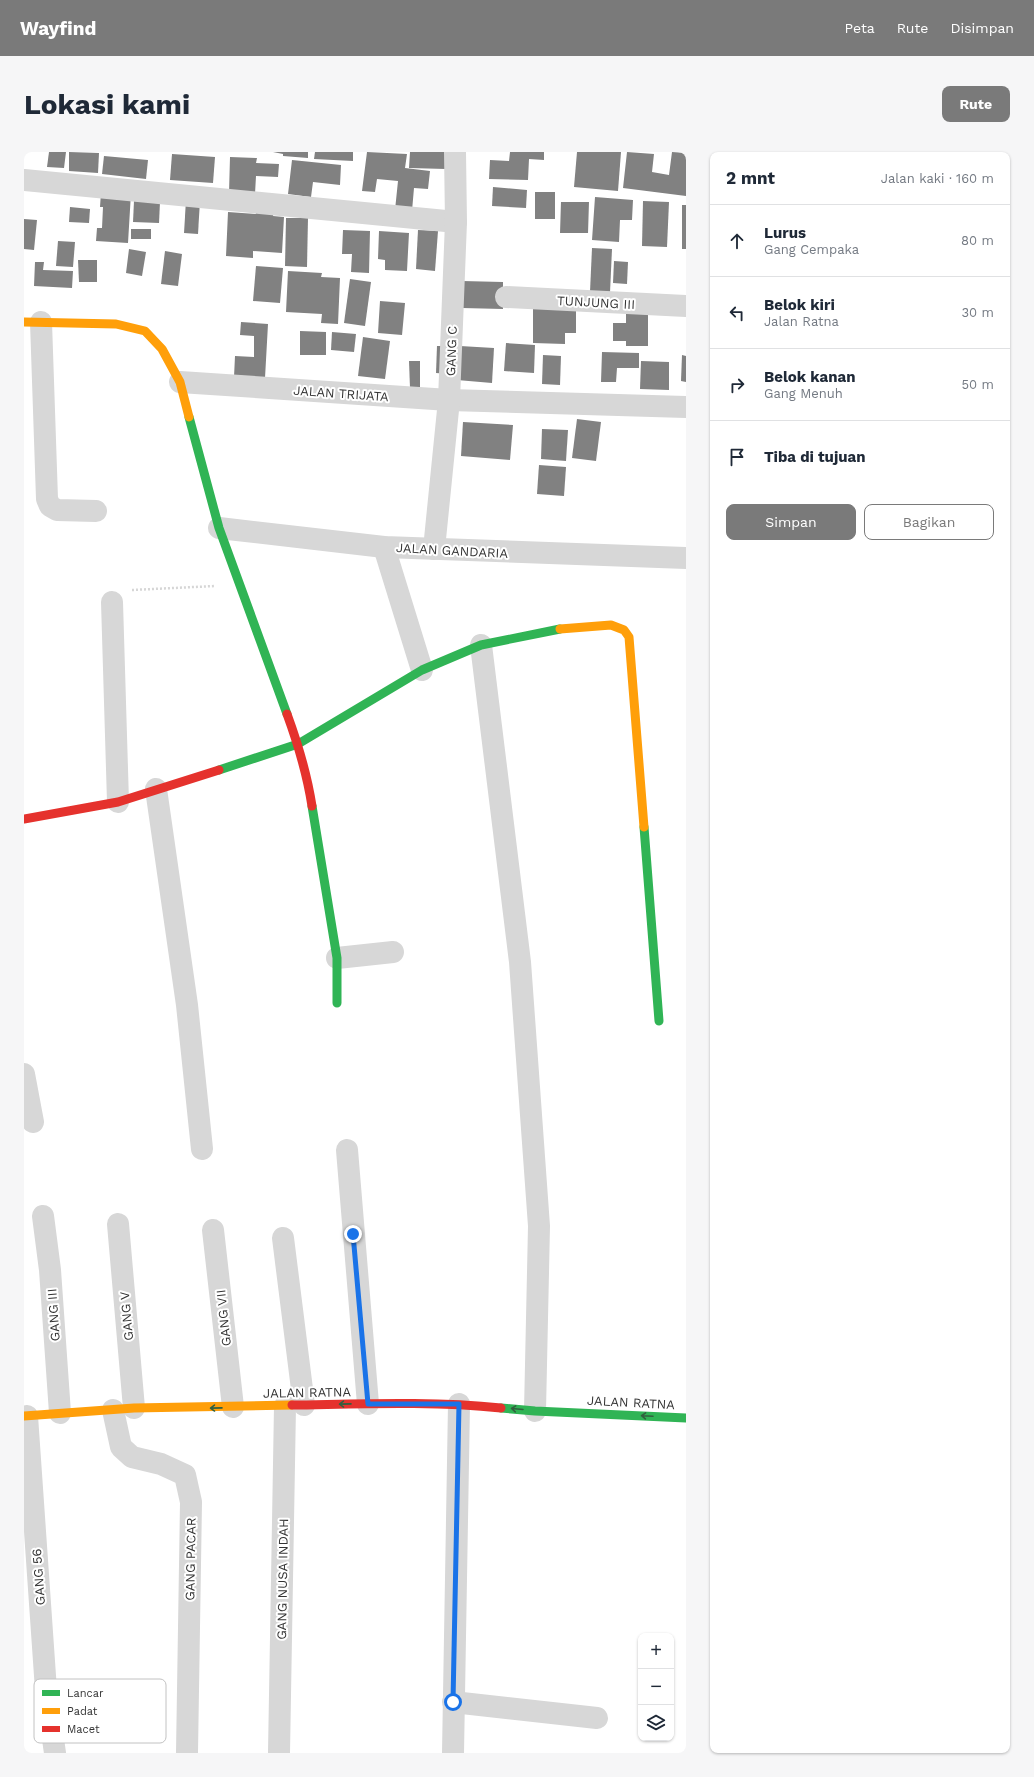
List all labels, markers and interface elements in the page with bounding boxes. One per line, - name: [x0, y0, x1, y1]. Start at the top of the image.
- text: Wayfind: [20, 17, 96, 40]
- text: Peta: [845, 20, 875, 36]
- text: Rute: [897, 20, 928, 36]
- text: Disimpan: [950, 20, 1014, 36]
- button: Rute: [942, 86, 1010, 122]
- text: Lokasi kami: [24, 88, 190, 121]
- text: 2 mnt: [726, 168, 775, 188]
- text: Jalan kaki · 160 m: [881, 171, 994, 186]
- text: Lurus: [764, 224, 806, 242]
- icon: ahead: [726, 230, 748, 252]
- text: 80 m: [961, 233, 994, 248]
- text: Gang Cempaka: [764, 242, 859, 257]
- street label: TUNJUNG III: [557, 293, 635, 312]
- text: Belok kiri: [764, 296, 835, 314]
- icon: left: [726, 302, 748, 324]
- text: 30 m: [962, 305, 994, 320]
- text: Jalan Ratna: [764, 314, 839, 329]
- street label: GANG C: [443, 326, 460, 376]
- text: Belok kanan: [764, 368, 855, 386]
- icon: right: [726, 374, 748, 396]
- text: 50 m: [962, 377, 994, 392]
- street label: JALAN TRIJATA: [293, 383, 390, 404]
- text: Gang Menuh: [764, 386, 843, 401]
- icon: arrive: [726, 446, 748, 468]
- text: Tiba di tujuan: [764, 448, 866, 466]
- button: Simpan: [726, 504, 856, 540]
- button: Bagikan: [864, 504, 994, 540]
- street label: JALAN GANDARIA: [396, 540, 509, 561]
- route end: [344, 1225, 362, 1243]
- street label: GANG III: [44, 1288, 63, 1342]
- street label: GANG VII: [213, 1289, 234, 1347]
- street label: GANG V: [117, 1290, 136, 1341]
- street label: JALAN RATNA: [263, 1384, 352, 1401]
- street label: JALAN RATNA: [587, 1393, 676, 1412]
- one-way arrow: [339, 1400, 352, 1408]
- one-way arrow: [210, 1404, 223, 1411]
- one-way arrow: [511, 1405, 524, 1413]
- one-way arrow: [641, 1412, 654, 1420]
- street label: GANG PACAR: [182, 1517, 199, 1601]
- street label: GANG NUSA INDAH: [274, 1518, 291, 1640]
- street label: GANG 56: [29, 1548, 48, 1606]
- map controls: [638, 1633, 674, 1741]
- button: +: [638, 1633, 674, 1669]
- button: −: [638, 1669, 674, 1705]
- legend: [34, 1679, 166, 1743]
- text: Lancar: [67, 1687, 104, 1700]
- route start: [444, 1693, 462, 1711]
- text: Padat: [67, 1705, 98, 1718]
- button: layers: [638, 1705, 674, 1741]
- text: Macet: [67, 1723, 100, 1736]

